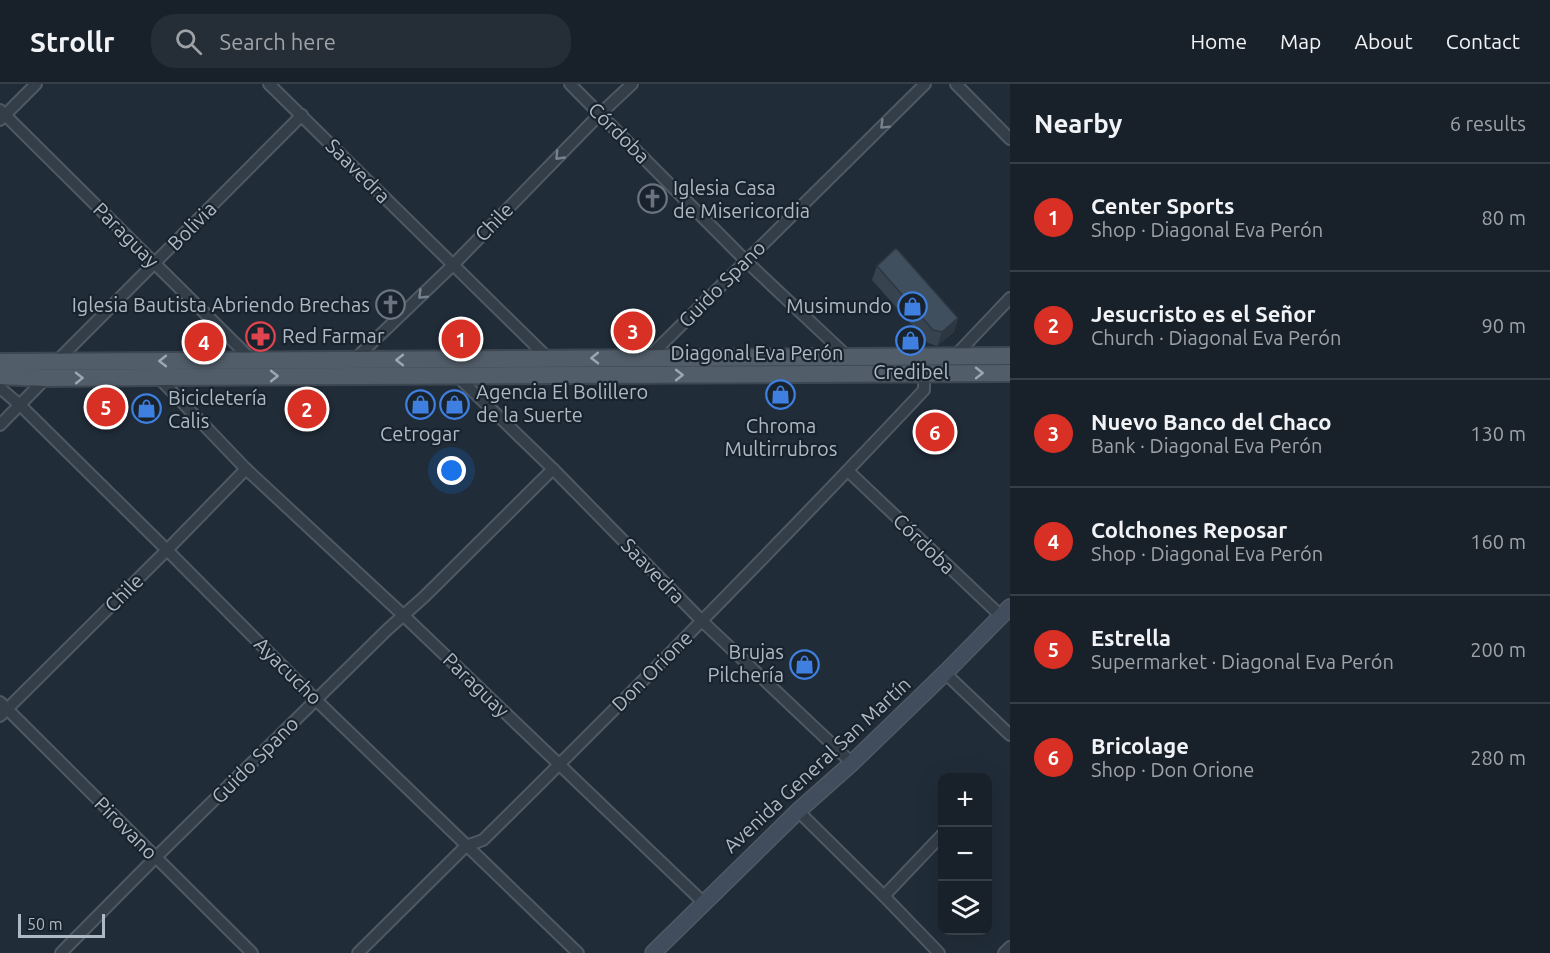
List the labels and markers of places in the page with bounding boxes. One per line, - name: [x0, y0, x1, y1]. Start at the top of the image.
- place label: Iglesia Casa de Misericordia: [673, 176, 810, 222]
- church icon: Iglesia Casa de Misericordia: [636, 183, 668, 215]
- church icon: Iglesia Bautista Abriendo Brechas: [375, 289, 407, 321]
- shop icon: Musimundo: [897, 290, 929, 322]
- place label: Iglesia Bautista Abriendo Brechas: [72, 293, 370, 316]
- place label: Musimundo: [786, 294, 892, 317]
- pin: 3: [614, 308, 652, 354]
- pin: 1: [442, 316, 480, 362]
- pin: 4: [184, 320, 224, 364]
- pharmacy icon: Red Farmar: [245, 320, 277, 352]
- place label: Red Farmar: [282, 324, 385, 347]
- shop icon: Credibel: [895, 325, 927, 357]
- place label: Credibel: [873, 360, 949, 383]
- shop icon: Chroma Multirrubros: [765, 379, 797, 411]
- place label: Agencia El Bolillero de la Suerte: [476, 380, 648, 426]
- pin: 5: [86, 384, 126, 430]
- place label: Bicicletería Calis: [168, 386, 267, 432]
- pin: 2: [288, 386, 326, 432]
- shop icon: Cetrogar: [404, 388, 436, 420]
- shop icon: Agencia El Bolillero de la Suerte: [439, 388, 471, 420]
- shop icon: Bicicletería Calis: [131, 393, 163, 425]
- pin: 6: [916, 410, 954, 454]
- place label: Chroma Multirrubros: [725, 414, 837, 460]
- place label: Cetrogar: [380, 422, 460, 445]
- place label: Brujas Pilchería: [707, 640, 784, 686]
- shop icon: Brujas Pilchería: [789, 648, 821, 680]

